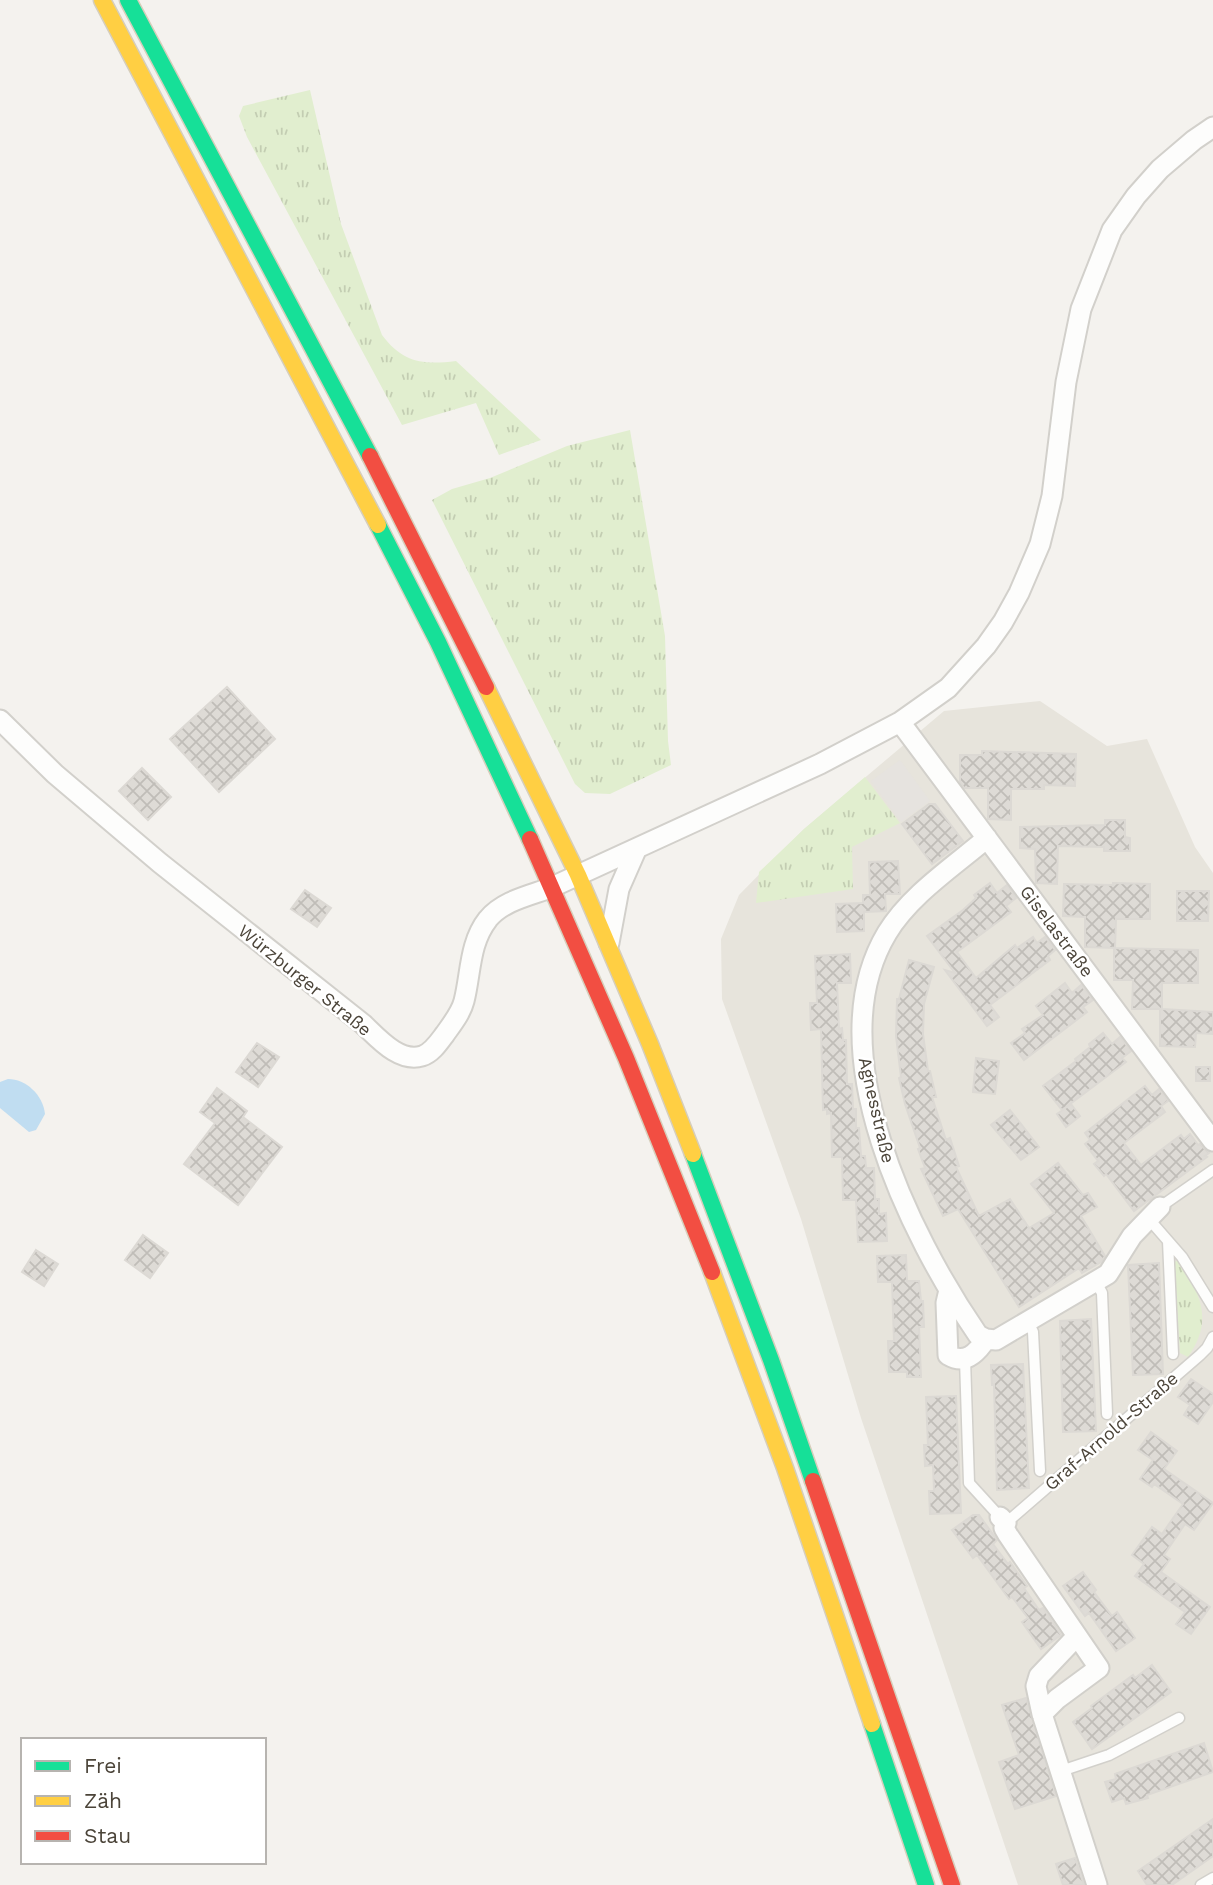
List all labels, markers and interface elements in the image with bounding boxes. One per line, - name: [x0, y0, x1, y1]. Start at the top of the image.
- street label: Giselastraße: [1016, 881, 1098, 981]
- street label: Würzburger Straße: [234, 920, 376, 1040]
- street label: Agnesstraße: [855, 1055, 899, 1165]
- street label: Graf-Arnold-Straße: [1040, 1367, 1182, 1495]
- legend: [21, 1738, 266, 1864]
- text: Frei: [84, 1753, 122, 1778]
- text: Zäh: [84, 1788, 122, 1813]
- text: Stau: [84, 1823, 131, 1848]

